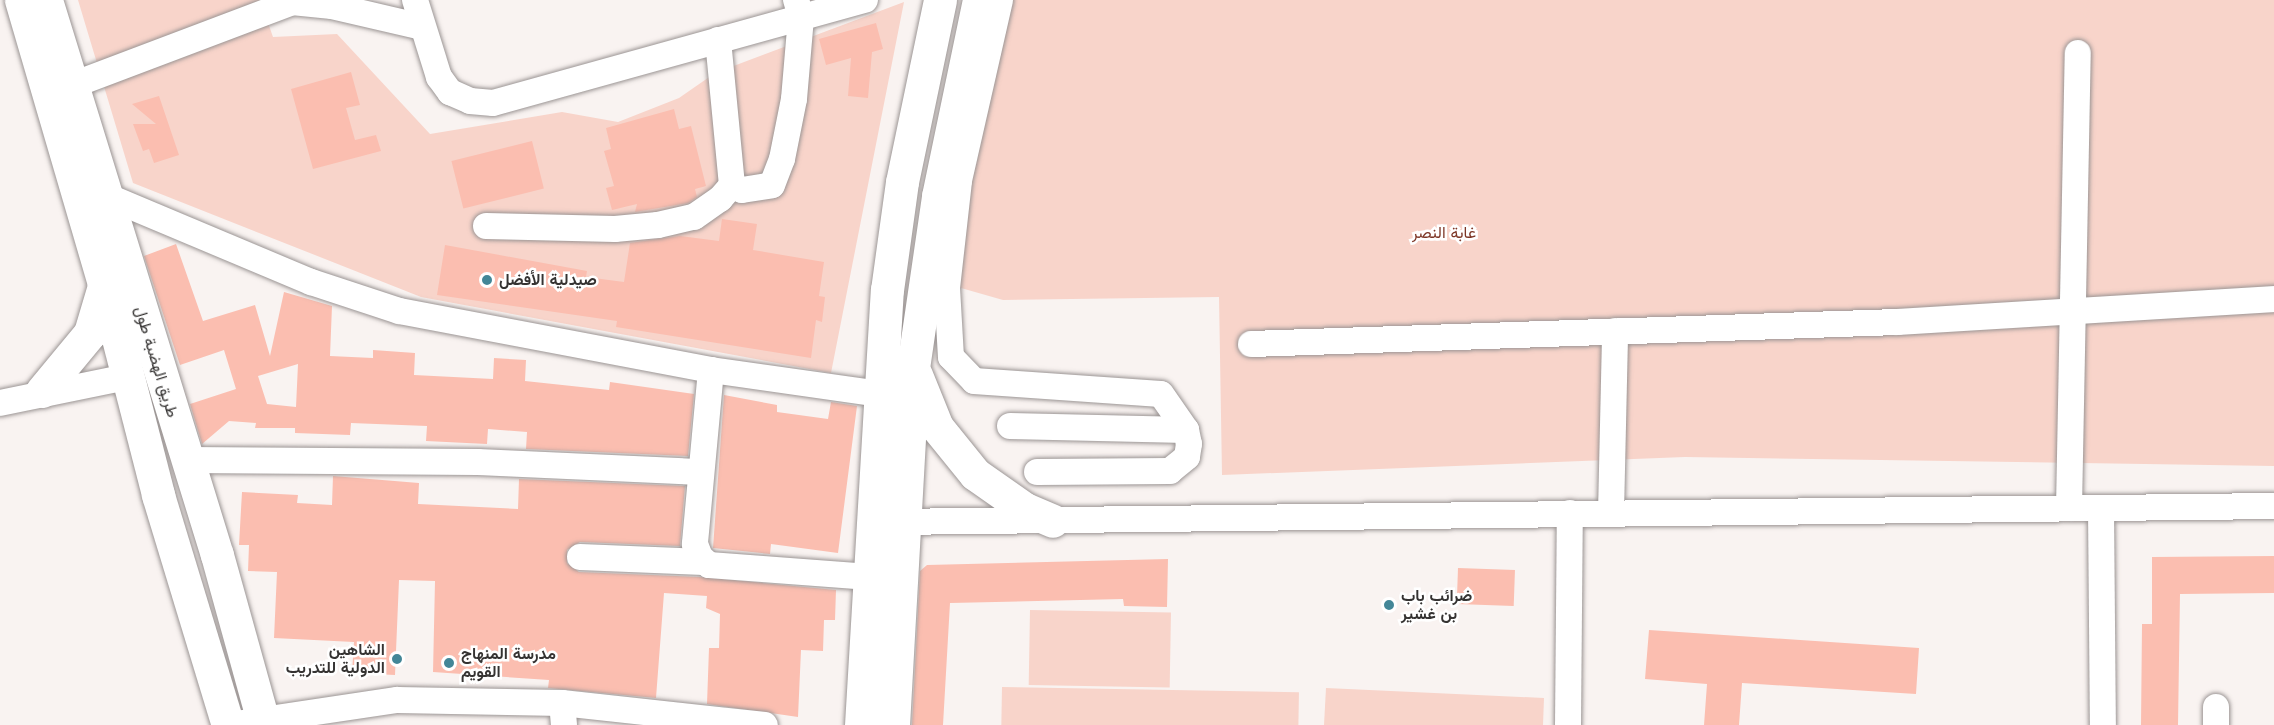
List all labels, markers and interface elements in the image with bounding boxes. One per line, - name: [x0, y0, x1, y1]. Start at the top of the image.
- park label: غابة النصر: [1412, 223, 1476, 243]
- place label: صيدلية الأفضل: [499, 270, 597, 290]
- marker: صيدلية الأفضل: [480, 273, 494, 287]
- street label: طريق الهضبة طول: [130, 304, 182, 420]
- place label: ضرائب باب بن غشير: [1401, 586, 1472, 624]
- marker: ضرائب باب بن غشير: [1382, 598, 1396, 612]
- place label: الشاهين الدولية للتدريب: [286, 640, 385, 678]
- place label: مدرسة المنهاج القويم: [461, 644, 556, 682]
- marker: الشاهين الدولية للتدريب: [390, 652, 404, 666]
- marker: مدرسة المنهاج القويم: [442, 656, 456, 670]

